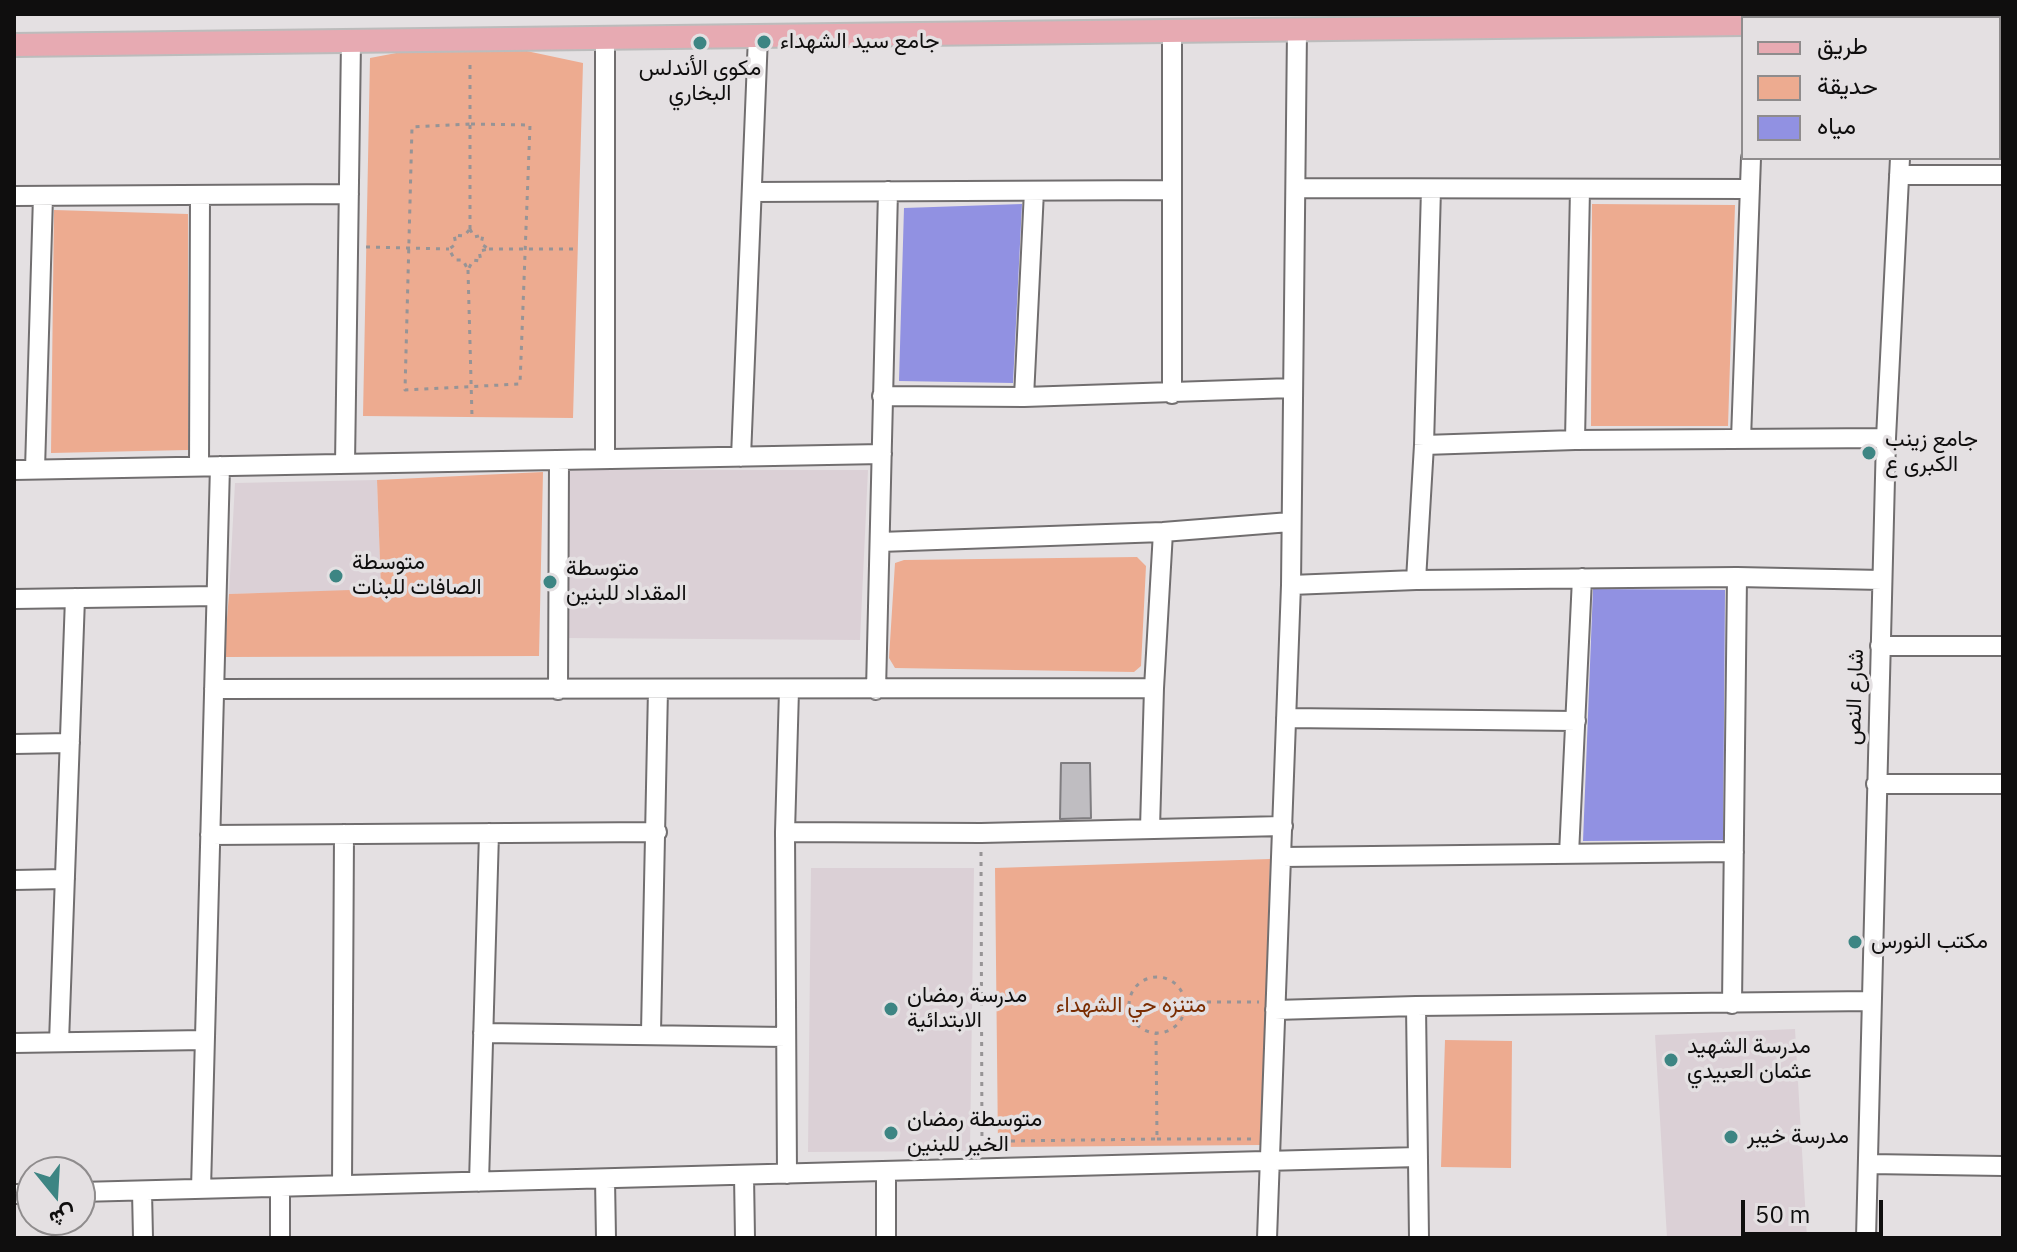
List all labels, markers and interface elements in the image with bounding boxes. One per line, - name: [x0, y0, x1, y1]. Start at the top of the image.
- legend: [1741, 16, 2001, 160]
- place label: جامع سيد الشهداء: [780, 29, 940, 55]
- text: طريق: [1817, 29, 1868, 61]
- marker: جامع سيد الشهداء: [755, 33, 773, 51]
- marker: مكوى الأندلس البخاري: [691, 34, 709, 52]
- place label: مكوى الأندلس البخاري: [639, 56, 761, 108]
- text: حديقة: [1817, 69, 1878, 101]
- text: مياه: [1817, 109, 1856, 141]
- place label: جامع زينب الكبرى ع: [1885, 427, 1978, 478]
- marker: جامع زينب الكبرى ع: [1860, 444, 1878, 462]
- place label: متوسطة الصافات للبنات: [352, 550, 482, 602]
- place label: متوسطة المقداد للبنين: [566, 556, 686, 608]
- marker: متوسطة الصافات للبنات: [327, 567, 345, 585]
- marker: متوسطة المقداد للبنين: [541, 573, 559, 591]
- street label: شارع النص: [1840, 648, 1870, 746]
- place label: مكتب النورس: [1871, 929, 1988, 955]
- marker: مكتب النورس: [1846, 933, 1864, 951]
- place label: مدرسة رمضان الابتدائية: [907, 983, 1027, 1034]
- park label: متنزه حي الشهداء: [1056, 993, 1206, 1019]
- marker: مدرسة رمضان الابتدائية: [882, 1000, 900, 1018]
- place label: مدرسة الشهيد عثمان العبيدي: [1687, 1034, 1812, 1086]
- marker: مدرسة الشهيد عثمان العبيدي: [1662, 1051, 1680, 1069]
- place label: متوسطة رمضان الخير للبنين: [907, 1107, 1042, 1158]
- marker: متوسطة رمضان الخير للبنين: [882, 1124, 900, 1142]
- place label: مدرسة خيبر: [1747, 1124, 1849, 1150]
- marker: مدرسة خيبر: [1722, 1128, 1740, 1146]
- north arrow: [16, 1156, 96, 1236]
- scale bar: [1745, 1184, 1887, 1234]
- text: 50 m: [1755, 1198, 1810, 1230]
- text: ش: [46, 1200, 80, 1235]

